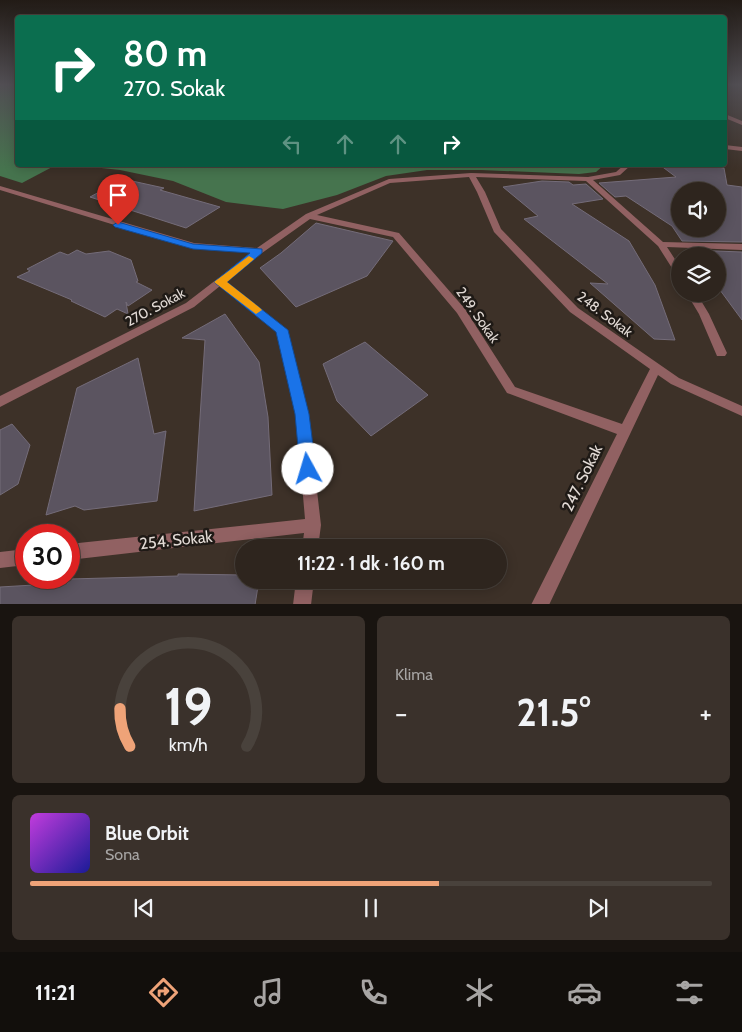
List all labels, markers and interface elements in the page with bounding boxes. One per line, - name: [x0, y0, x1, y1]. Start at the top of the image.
- text: 80 m: [123, 32, 207, 75]
- icon: right: [40, 35, 105, 100]
- text: 270. Sokak: [123, 75, 225, 102]
- icon: left: [278, 130, 306, 158]
- icon: ahead: [331, 130, 359, 158]
- icon: ahead: [384, 130, 412, 158]
- icon: right: [437, 130, 465, 158]
- pin: [97, 174, 139, 225]
- icon: arrive: [104, 181, 132, 209]
- map controls: [671, 182, 726, 302]
- button: sound: [671, 182, 726, 237]
- button: layers: [671, 247, 726, 302]
- street label: 270. Sokak: [122, 283, 189, 330]
- street label: 249. Sokak: [452, 284, 504, 347]
- street label: 248. Sokak: [574, 287, 637, 341]
- street label: 247. Sokak: [558, 441, 607, 515]
- position arrow: [281, 442, 333, 494]
- speed limit sign: 30: [15, 524, 80, 589]
- street label: 254. Sokak: [139, 527, 214, 553]
- text: 11:22 · 1 dk · 160 m: [297, 552, 445, 575]
- text: Klima: [395, 665, 433, 684]
- text: 19: [164, 675, 213, 738]
- text: 21.5°: [517, 689, 590, 736]
- text: −: [395, 696, 407, 730]
- text: +: [700, 696, 712, 730]
- text: km/h: [169, 734, 208, 755]
- text: Blue Orbit: [105, 822, 189, 845]
- text: Sona: [105, 845, 140, 864]
- icon: previous: [130, 894, 158, 922]
- icon: pause: [357, 894, 385, 922]
- icon: next: [584, 894, 612, 922]
- icon: directions: [146, 975, 181, 1010]
- icon: music: [251, 975, 286, 1010]
- icon: phone: [356, 975, 391, 1010]
- icon: climate: [462, 975, 497, 1010]
- icon: car: [567, 975, 602, 1010]
- icon: filters: [672, 975, 707, 1010]
- text: 11:21: [35, 979, 76, 1006]

